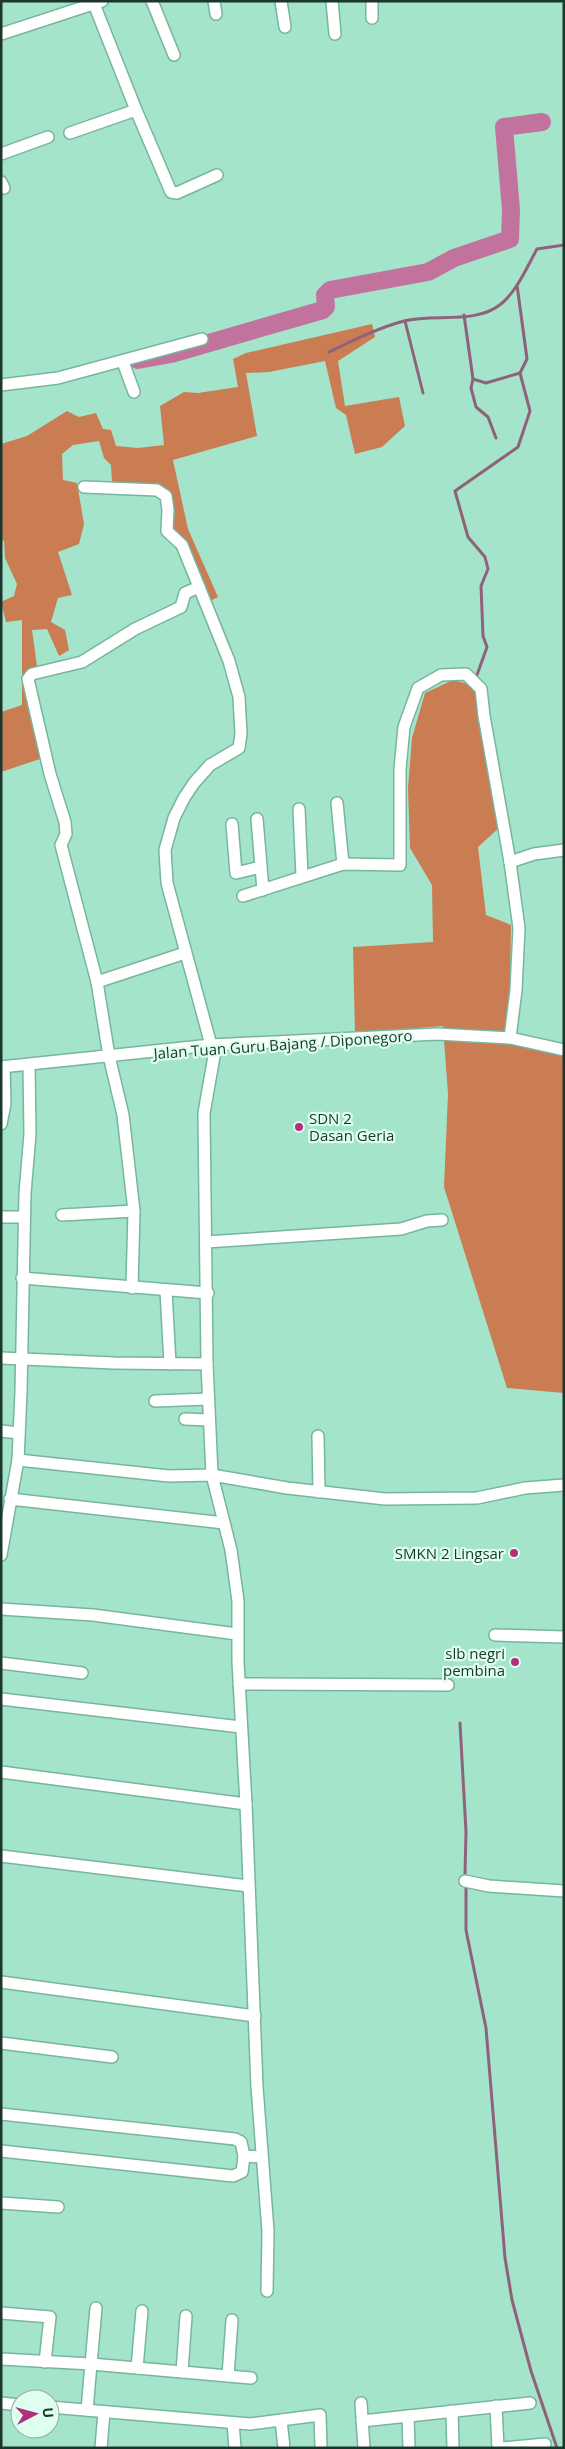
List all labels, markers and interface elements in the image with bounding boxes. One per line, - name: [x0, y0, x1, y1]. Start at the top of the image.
- street label: Jalan Tuan Guru Bajang / Diponegoro: [151, 1025, 413, 1063]
- place label: SDN 2 Dasan Geria: [309, 1108, 394, 1145]
- marker: SDN 2 Dasan Geria: [293, 1121, 305, 1133]
- place label: SMKN 2 Lingsar: [395, 1543, 504, 1563]
- marker: SMKN 2 Lingsar: [508, 1547, 520, 1559]
- place label: slb negri pembina: [443, 1643, 505, 1680]
- marker: slb negri pembina: [509, 1656, 521, 1668]
- north arrow: [10, 2389, 60, 2439]
- text: U: [38, 2406, 58, 2419]

